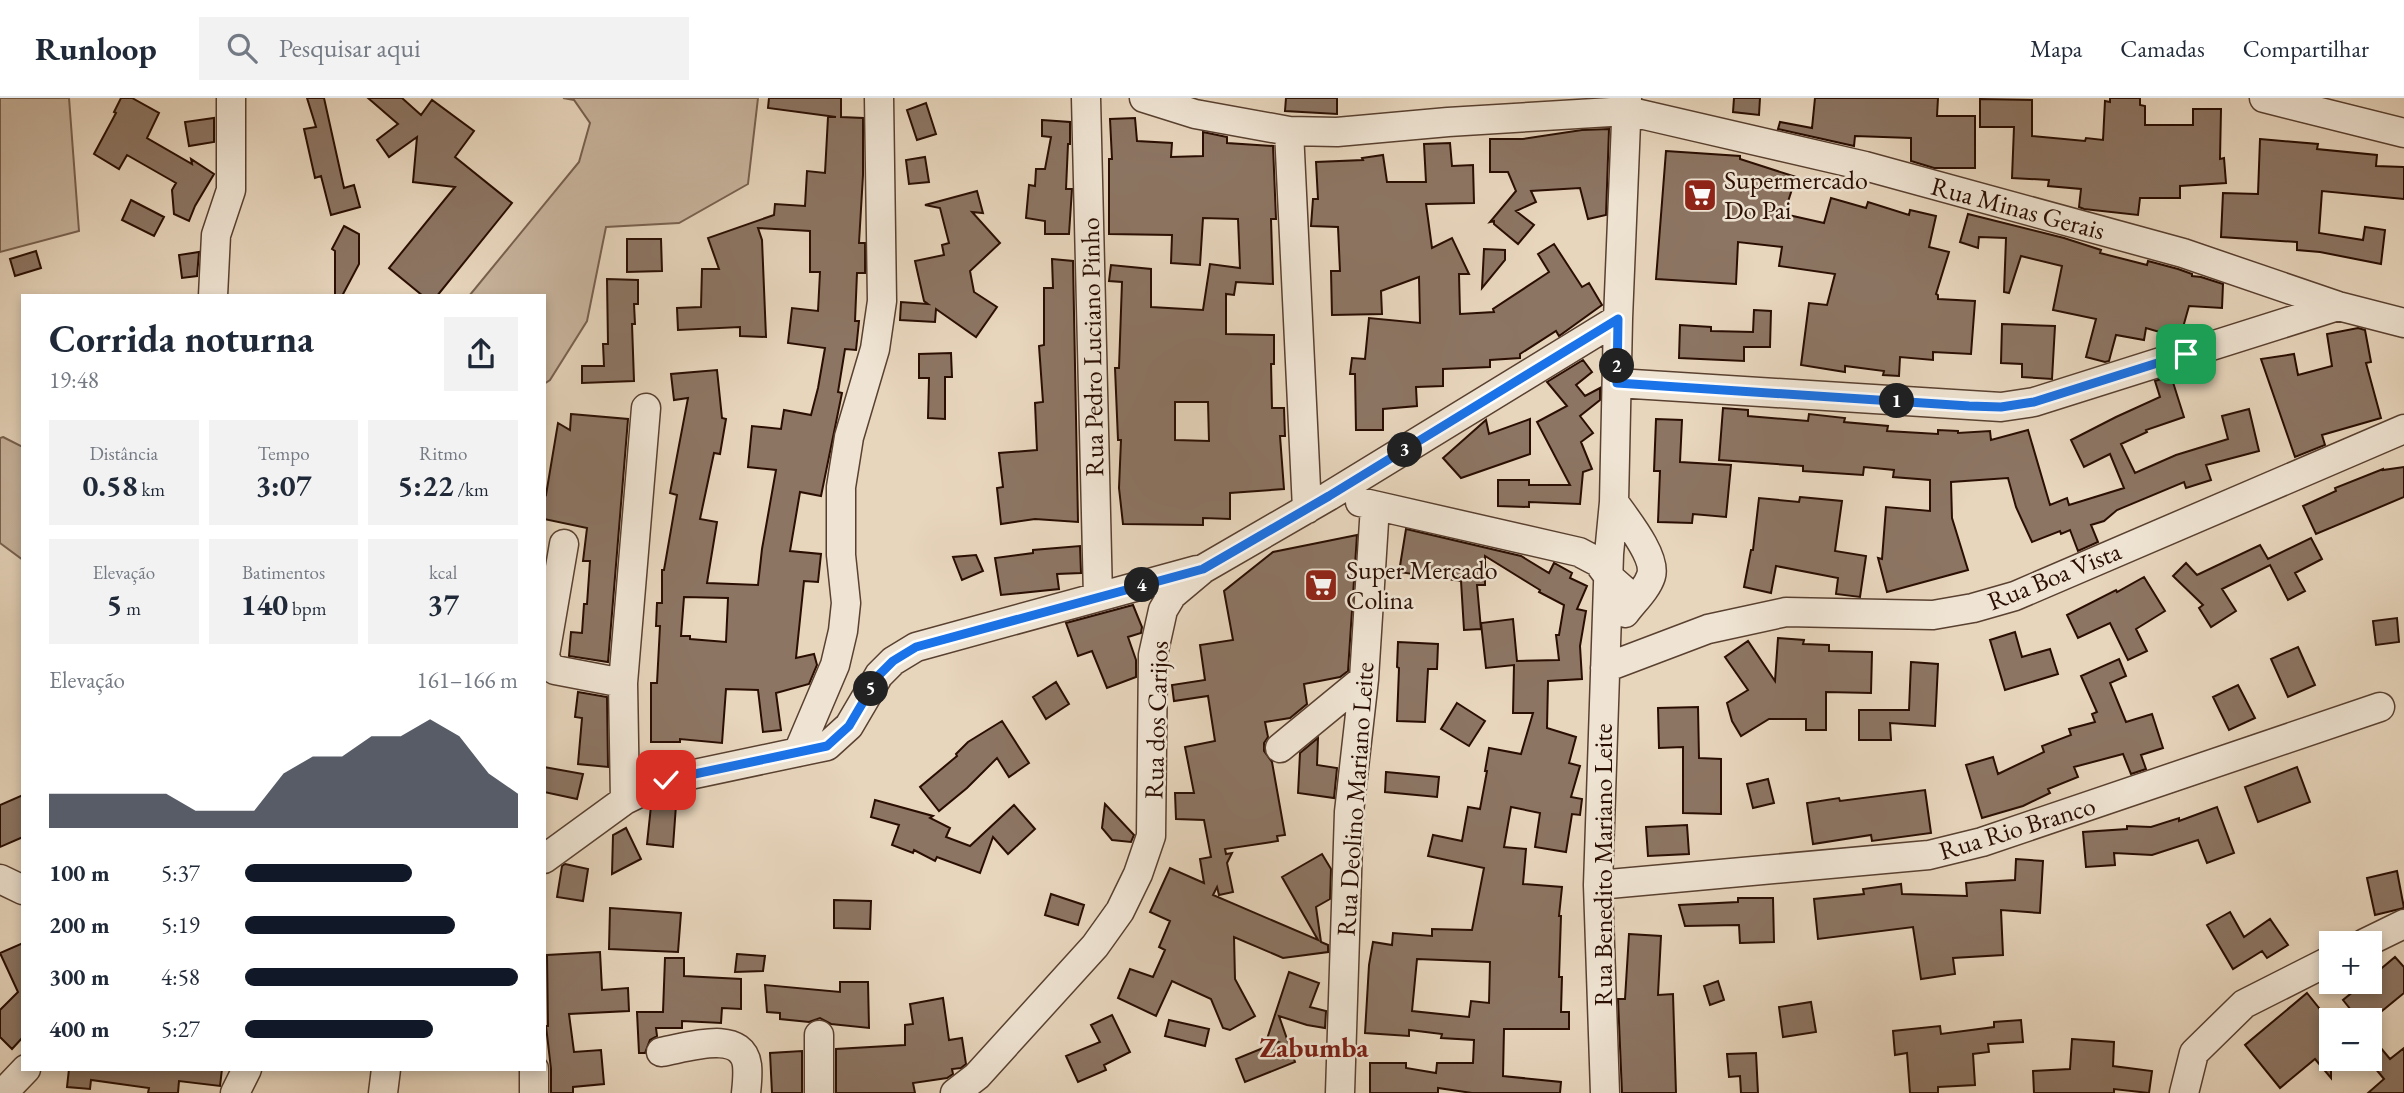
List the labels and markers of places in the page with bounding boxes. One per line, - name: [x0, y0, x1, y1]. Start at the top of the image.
- place label: Supermercado Do Pai: [1724, 163, 1868, 227]
- supermarket icon: Supermercado Do Pai: [1681, 176, 1719, 214]
- pin: [2156, 324, 2216, 384]
- pin: 2: [1600, 348, 1634, 384]
- pin: 1: [1880, 384, 1914, 418]
- pin: 3: [1388, 432, 1422, 468]
- place label: Super Mercado Colina: [1346, 553, 1498, 617]
- supermarket icon: Super Mercado Colina: [1302, 566, 1340, 604]
- pin: 4: [1124, 568, 1160, 602]
- pin: 5: [854, 672, 888, 706]
- pin: [636, 750, 696, 810]

